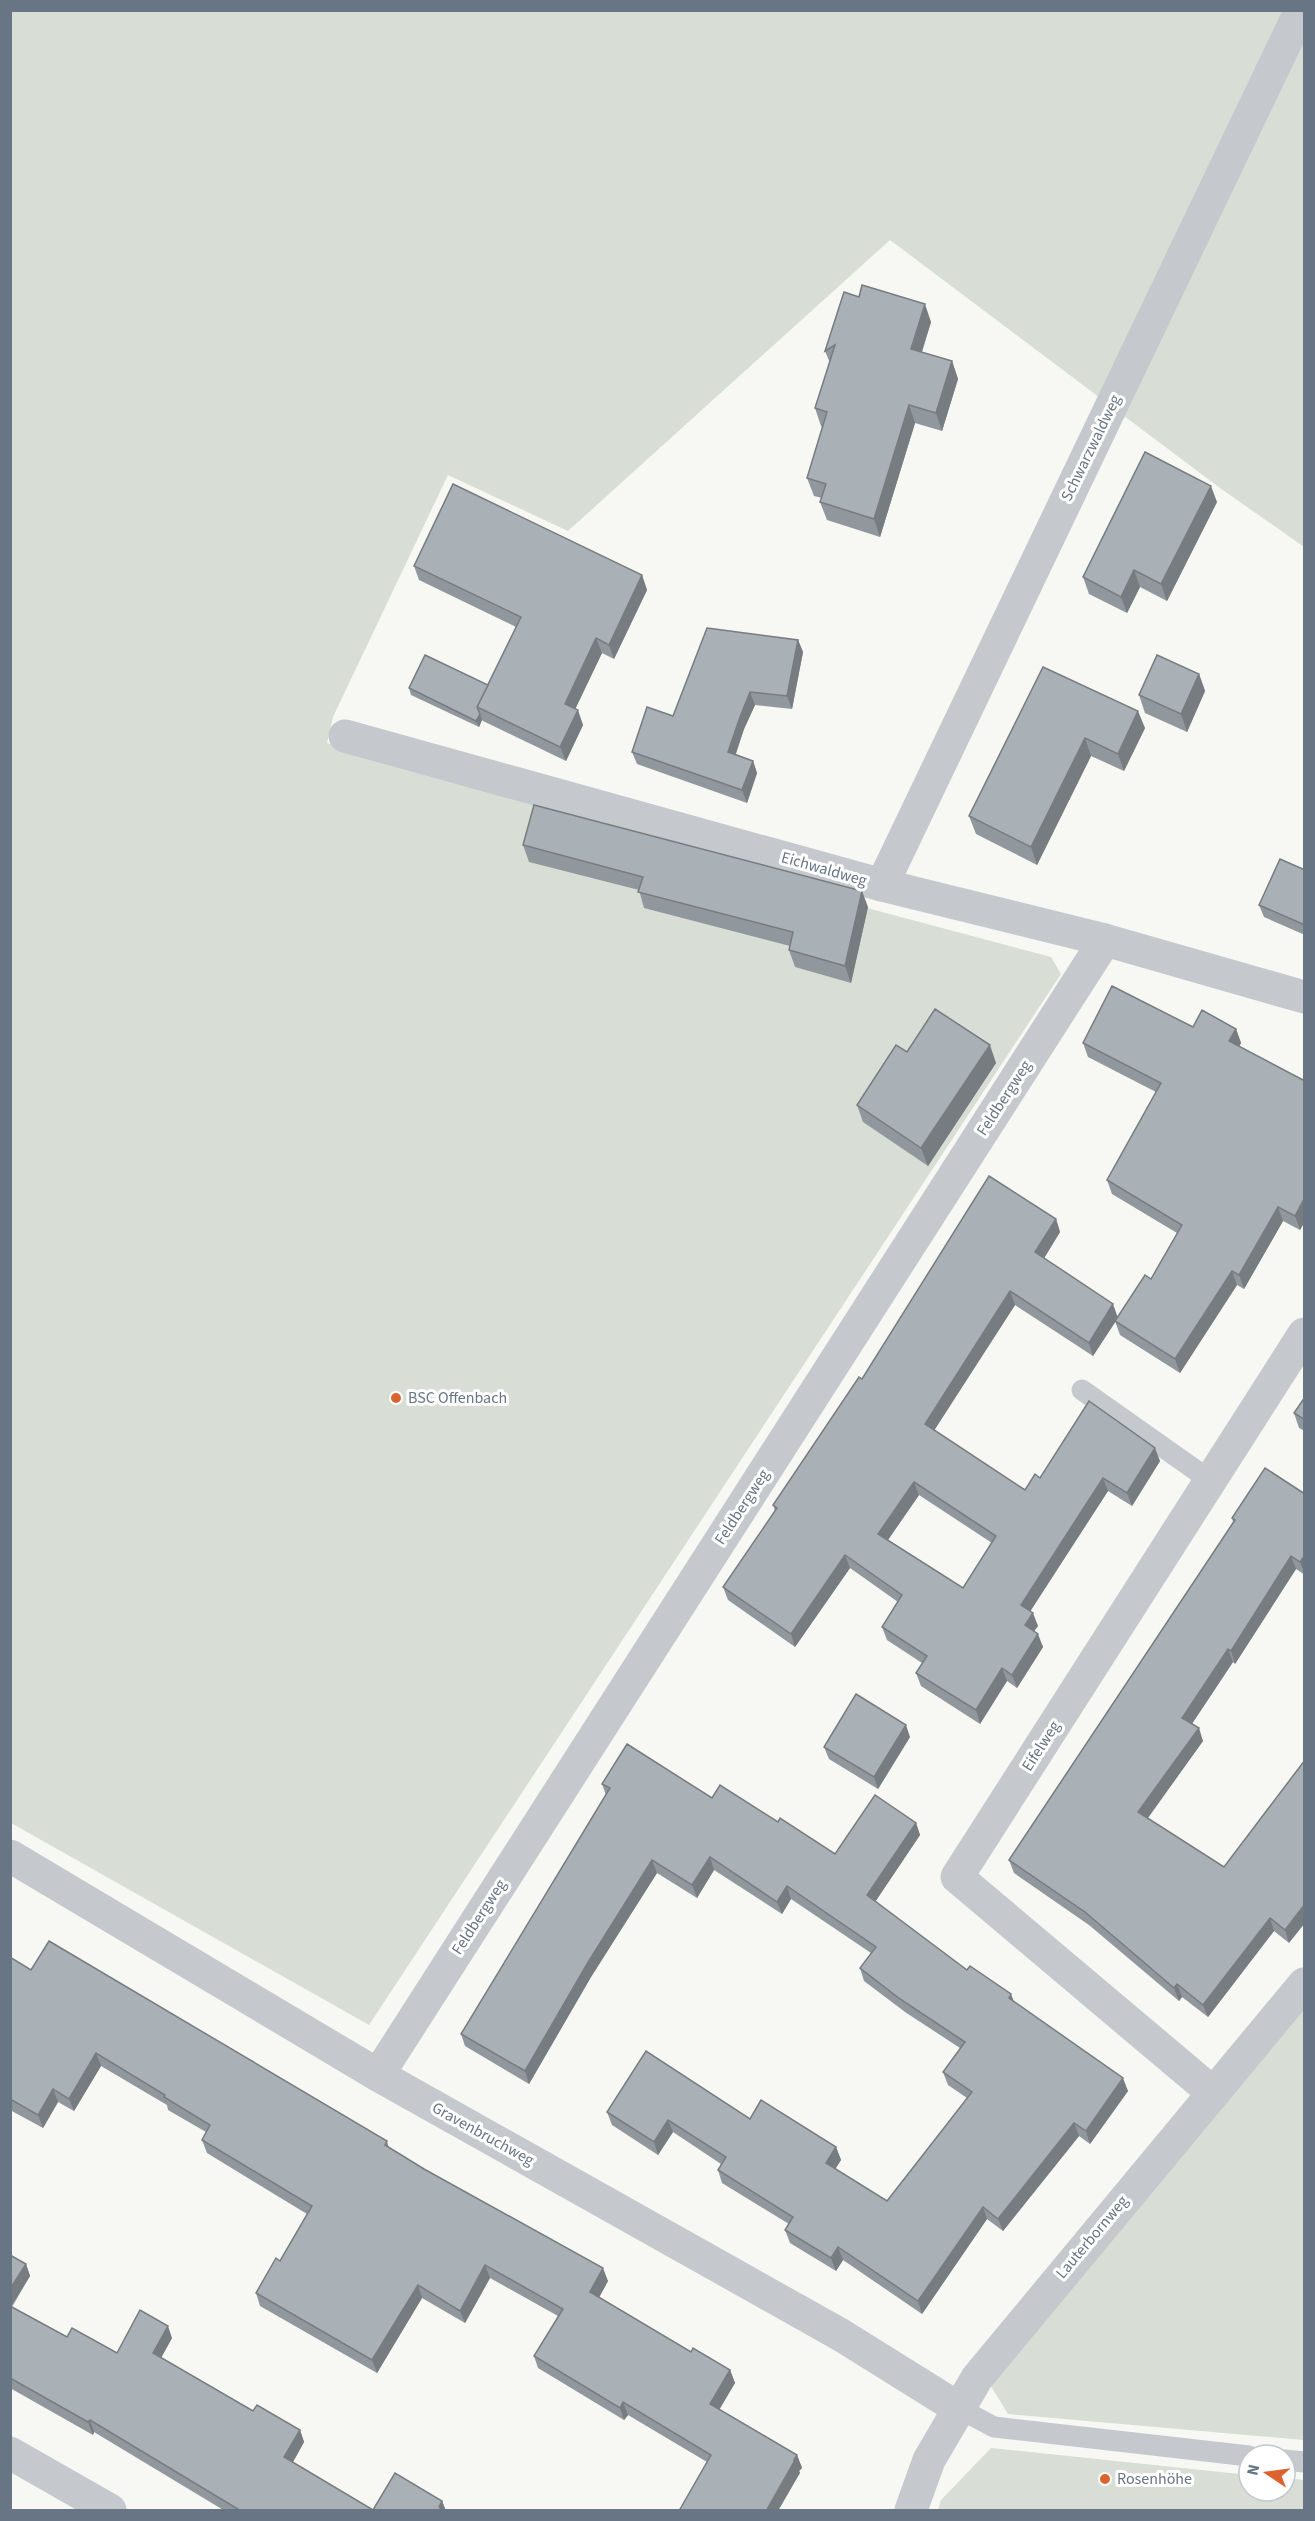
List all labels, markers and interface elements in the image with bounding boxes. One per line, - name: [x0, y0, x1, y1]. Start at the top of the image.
- street label: Schwarzwaldweg: [1056, 391, 1126, 505]
- street label: Eichwaldweg: [779, 846, 869, 892]
- street label: Feldbergweg: [971, 1056, 1037, 1140]
- place label: BSC Offenbach: [408, 1387, 507, 1409]
- marker: BSC Offenbach: [389, 1391, 403, 1405]
- street label: Feldbergweg: [709, 1465, 775, 1549]
- street label: Eifelweg: [1016, 1716, 1066, 1776]
- street label: Feldbergweg: [446, 1875, 512, 1959]
- street label: Gravenbruchweg: [428, 2097, 538, 2171]
- street label: Lauterbornweg: [1051, 2191, 1133, 2283]
- north arrow: [1237, 2443, 1297, 2503]
- text: N: [1241, 2462, 1265, 2478]
- place label: Rosenhöhe: [1117, 2468, 1192, 2490]
- marker: Rosenhöhe: [1098, 2472, 1112, 2486]

